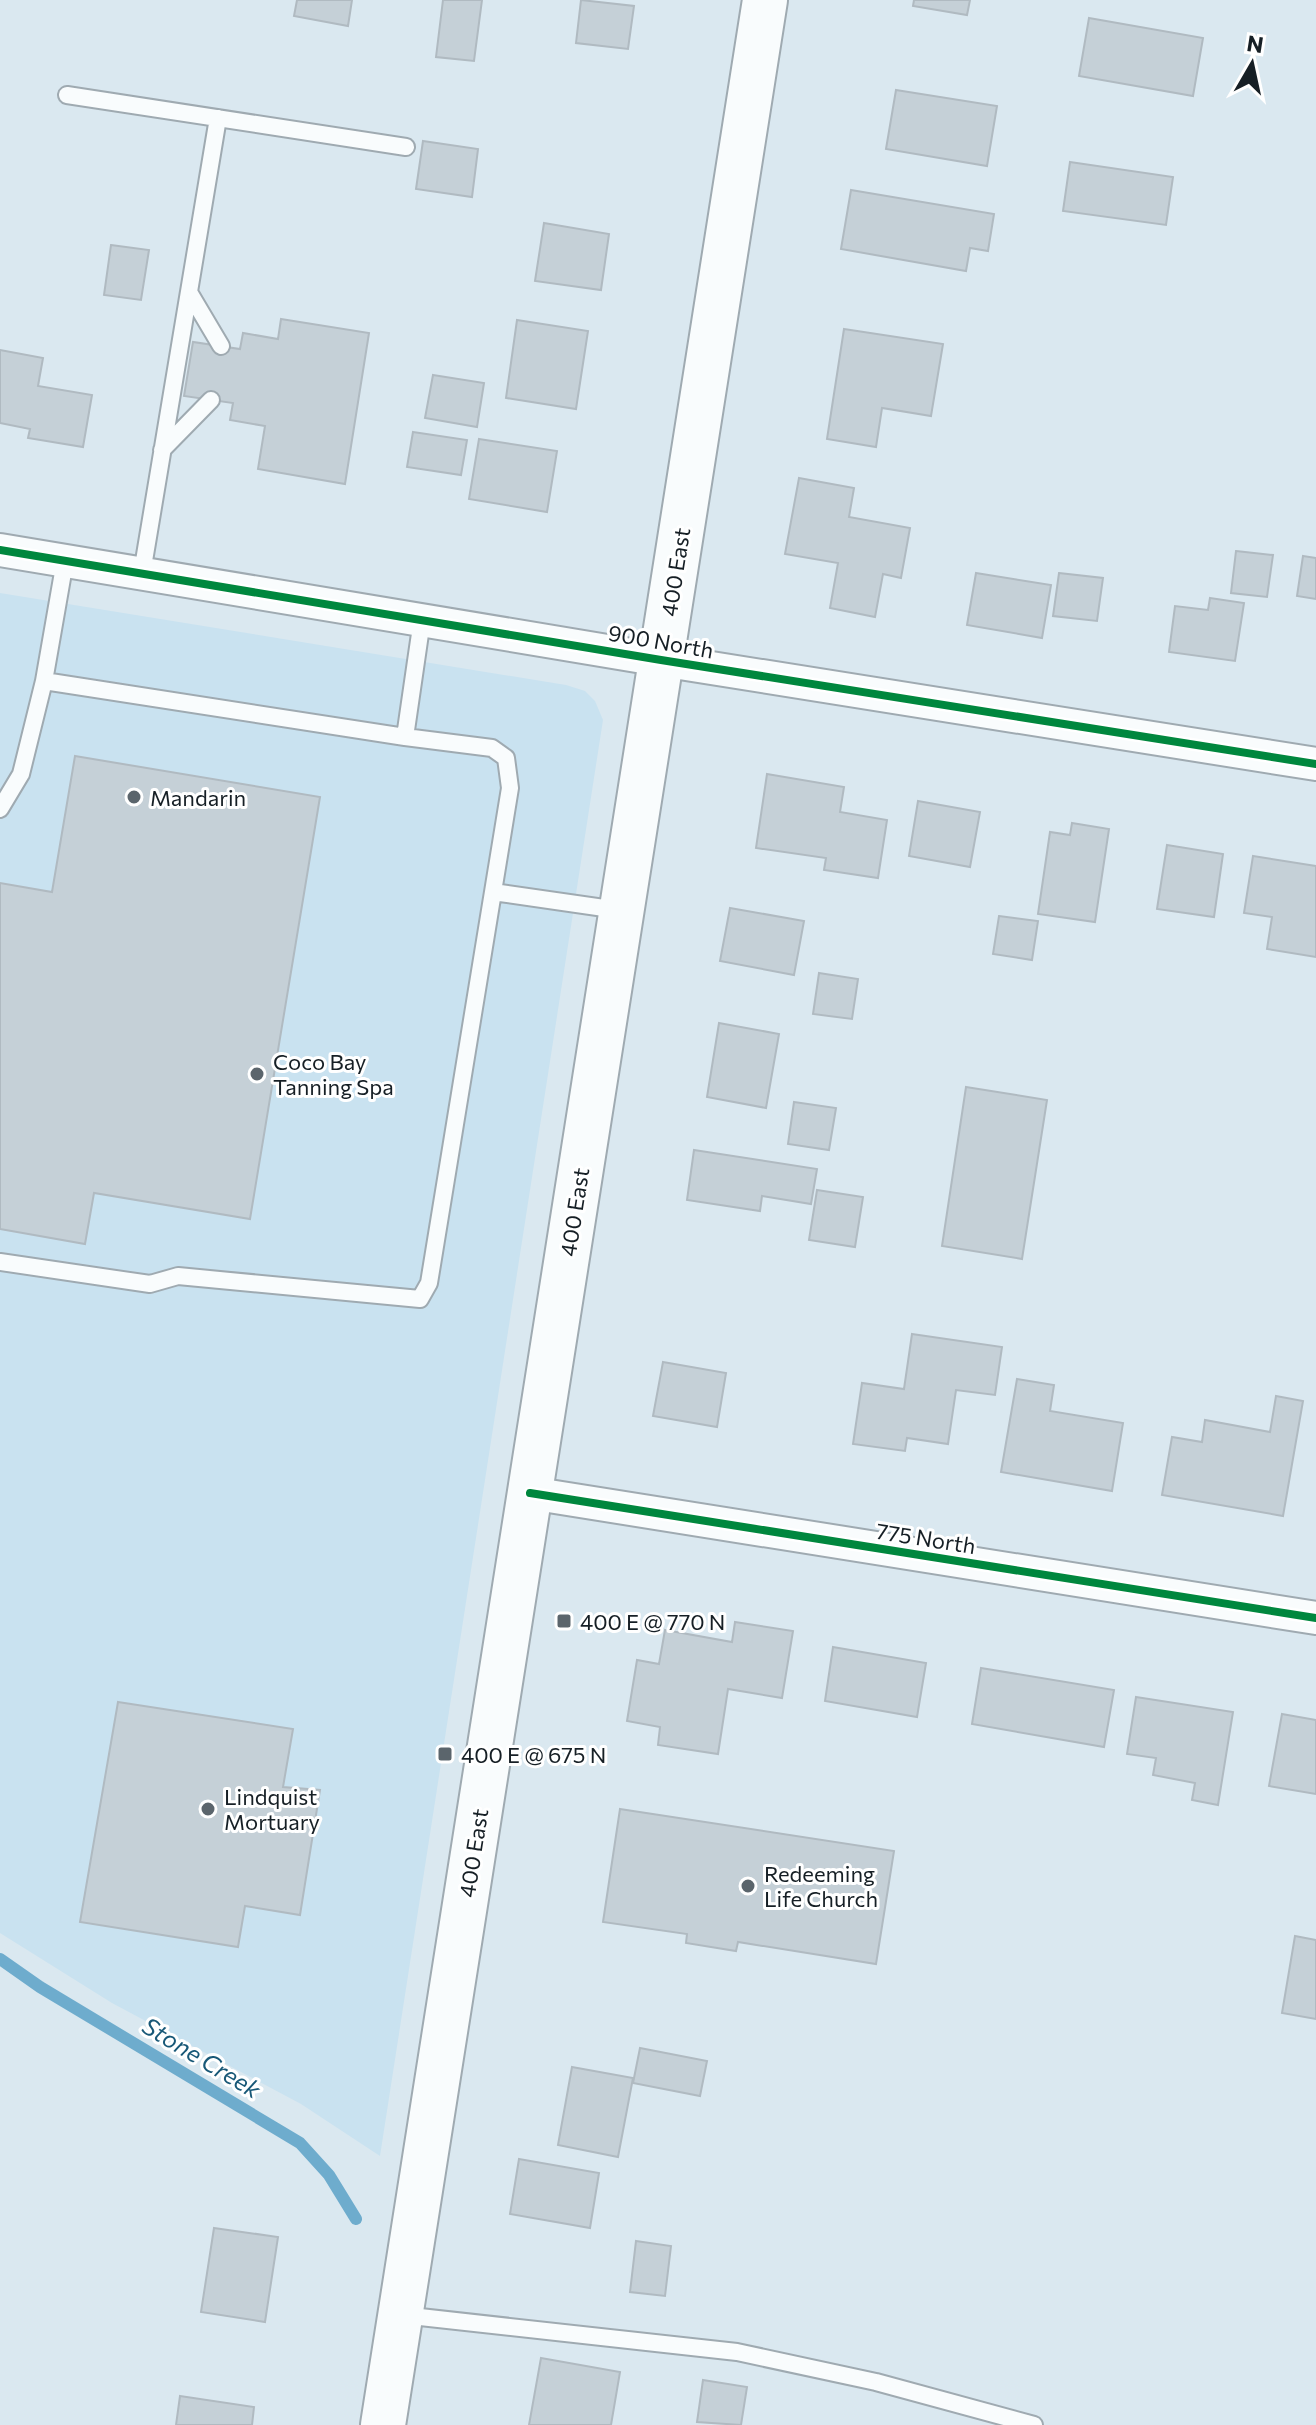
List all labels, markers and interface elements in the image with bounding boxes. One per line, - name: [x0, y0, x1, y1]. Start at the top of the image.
- north arrow: [1212, 24, 1292, 104]
- text: N: [1245, 29, 1265, 58]
- street label: 400 East: [655, 526, 695, 618]
- street label: 900 North: [606, 618, 716, 664]
- place label: Mandarin: [150, 784, 246, 811]
- marker: Mandarin: [125, 788, 143, 806]
- place label: Coco Bay Tanning Spa: [273, 1048, 394, 1100]
- marker: Coco Bay Tanning Spa: [248, 1065, 266, 1083]
- street label: 400 East: [554, 1166, 594, 1258]
- street label: 775 North: [874, 1517, 978, 1559]
- place label: 400 E @ 770 N: [580, 1608, 725, 1635]
- marker: 400 E @ 770 N: [555, 1612, 573, 1630]
- place label: 400 E @ 675 N: [461, 1741, 606, 1768]
- marker: 400 E @ 675 N: [436, 1745, 454, 1763]
- place label: Lindquist Mortuary: [224, 1783, 320, 1835]
- marker: Lindquist Mortuary: [199, 1800, 217, 1818]
- street label: 400 East: [453, 1807, 493, 1899]
- place label: Redeeming Life Church: [764, 1860, 878, 1912]
- marker: Redeeming Life Church: [739, 1877, 757, 1895]
- water label: Stone Creek: [138, 2010, 267, 2104]

